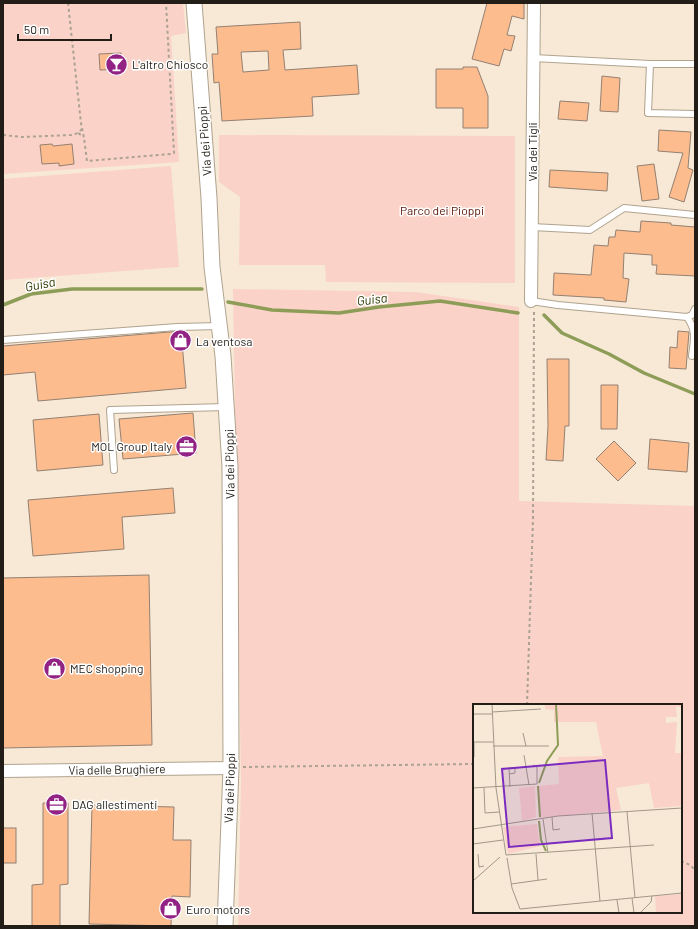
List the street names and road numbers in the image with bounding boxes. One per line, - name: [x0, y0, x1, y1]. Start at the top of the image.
- street label: Via dei Pioppi: [195, 106, 213, 176]
- street label: Via dei Tigli: [525, 122, 539, 182]
- street label: Via dei Pioppi: [221, 429, 237, 499]
- street label: Via dei Pioppi: [221, 753, 237, 823]
- street label: Via delle Brughiere: [68, 761, 166, 777]

